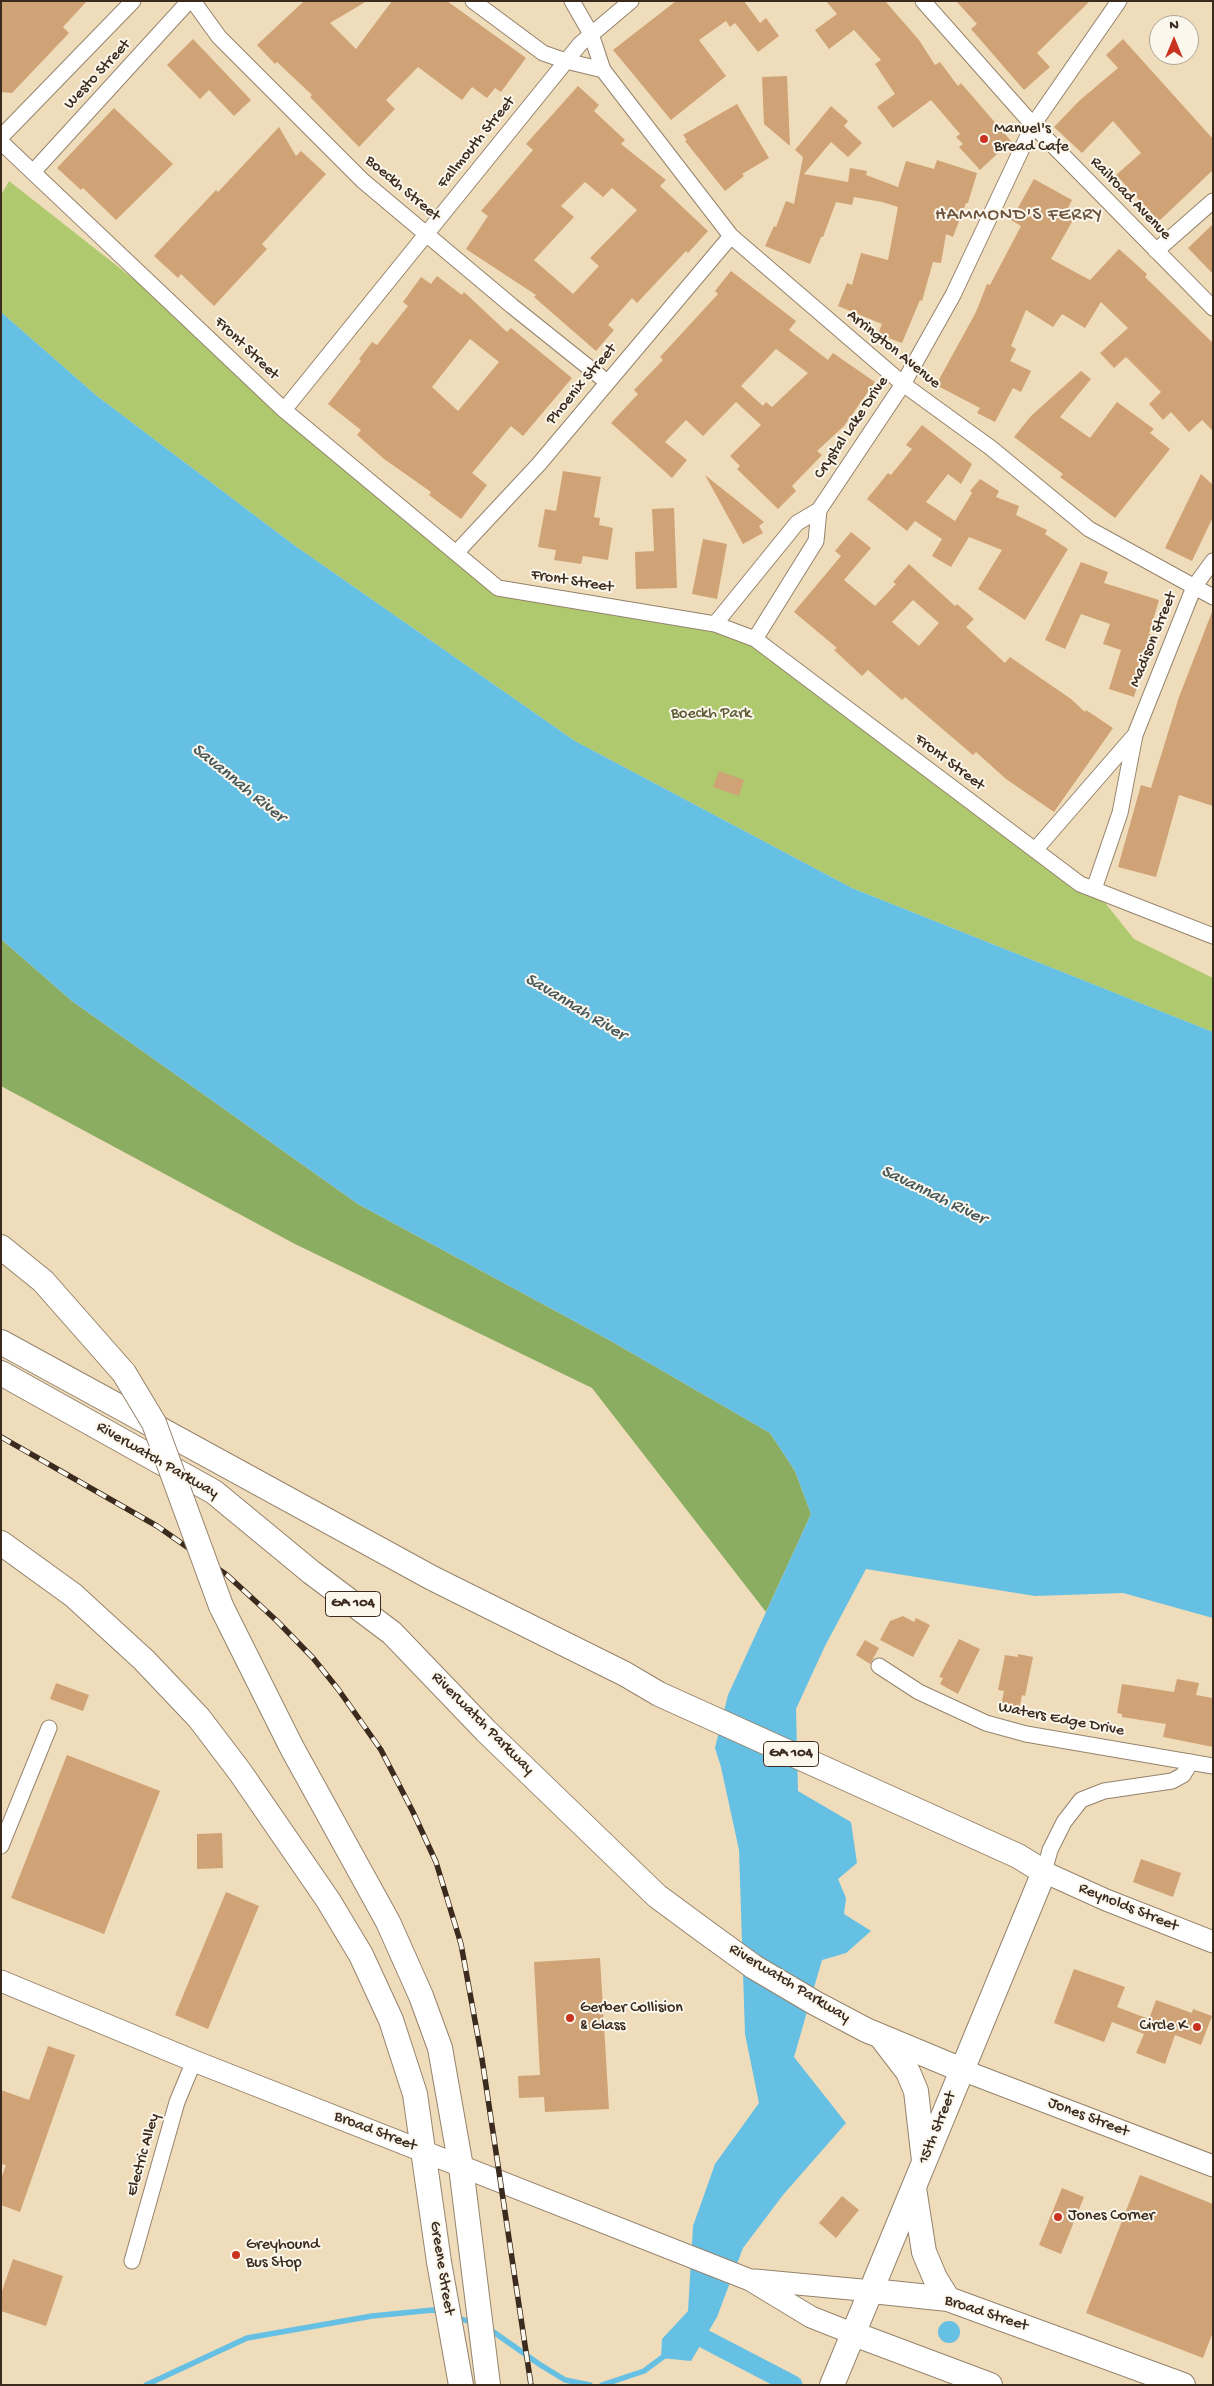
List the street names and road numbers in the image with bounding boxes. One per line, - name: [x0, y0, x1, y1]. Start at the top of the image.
- street label: Westo Street: [61, 36, 135, 114]
- street label: Fallmouth Street: [434, 93, 520, 193]
- street label: Boeckh Street: [360, 152, 444, 226]
- street label: Railroad Avenue: [1085, 153, 1175, 245]
- street label: Arrington Avenue: [842, 306, 944, 394]
- street label: Front Street: [210, 313, 282, 385]
- street label: Phoenix Street: [543, 341, 621, 429]
- street label: Crystal Lake Drive: [811, 373, 893, 483]
- street label: Front Street: [530, 566, 614, 598]
- street label: Madison Street: [1126, 590, 1182, 690]
- street label: Front Street: [910, 730, 988, 796]
- street label: Riverwatch Parkway: [92, 1418, 222, 1504]
- road number: GA 104: [326, 1592, 380, 1616]
- street label: Riverwatch Parkway: [426, 1668, 538, 1780]
- street label: Waters Edge Drive: [996, 1698, 1126, 1742]
- road number: GA 104: [764, 1742, 818, 1766]
- street label: Reynolds Street: [1075, 1879, 1181, 1937]
- street label: Riverwatch Parkway: [725, 1940, 853, 2028]
- street label: 15th Street: [915, 2089, 961, 2167]
- street label: Jones Street: [1045, 2094, 1131, 2142]
- street label: Broad Street: [331, 2107, 419, 2157]
- street label: Electric Alley: [123, 2112, 165, 2198]
- street label: Greene Street: [424, 2220, 458, 2316]
- street label: Broad Street: [942, 2291, 1030, 2337]

